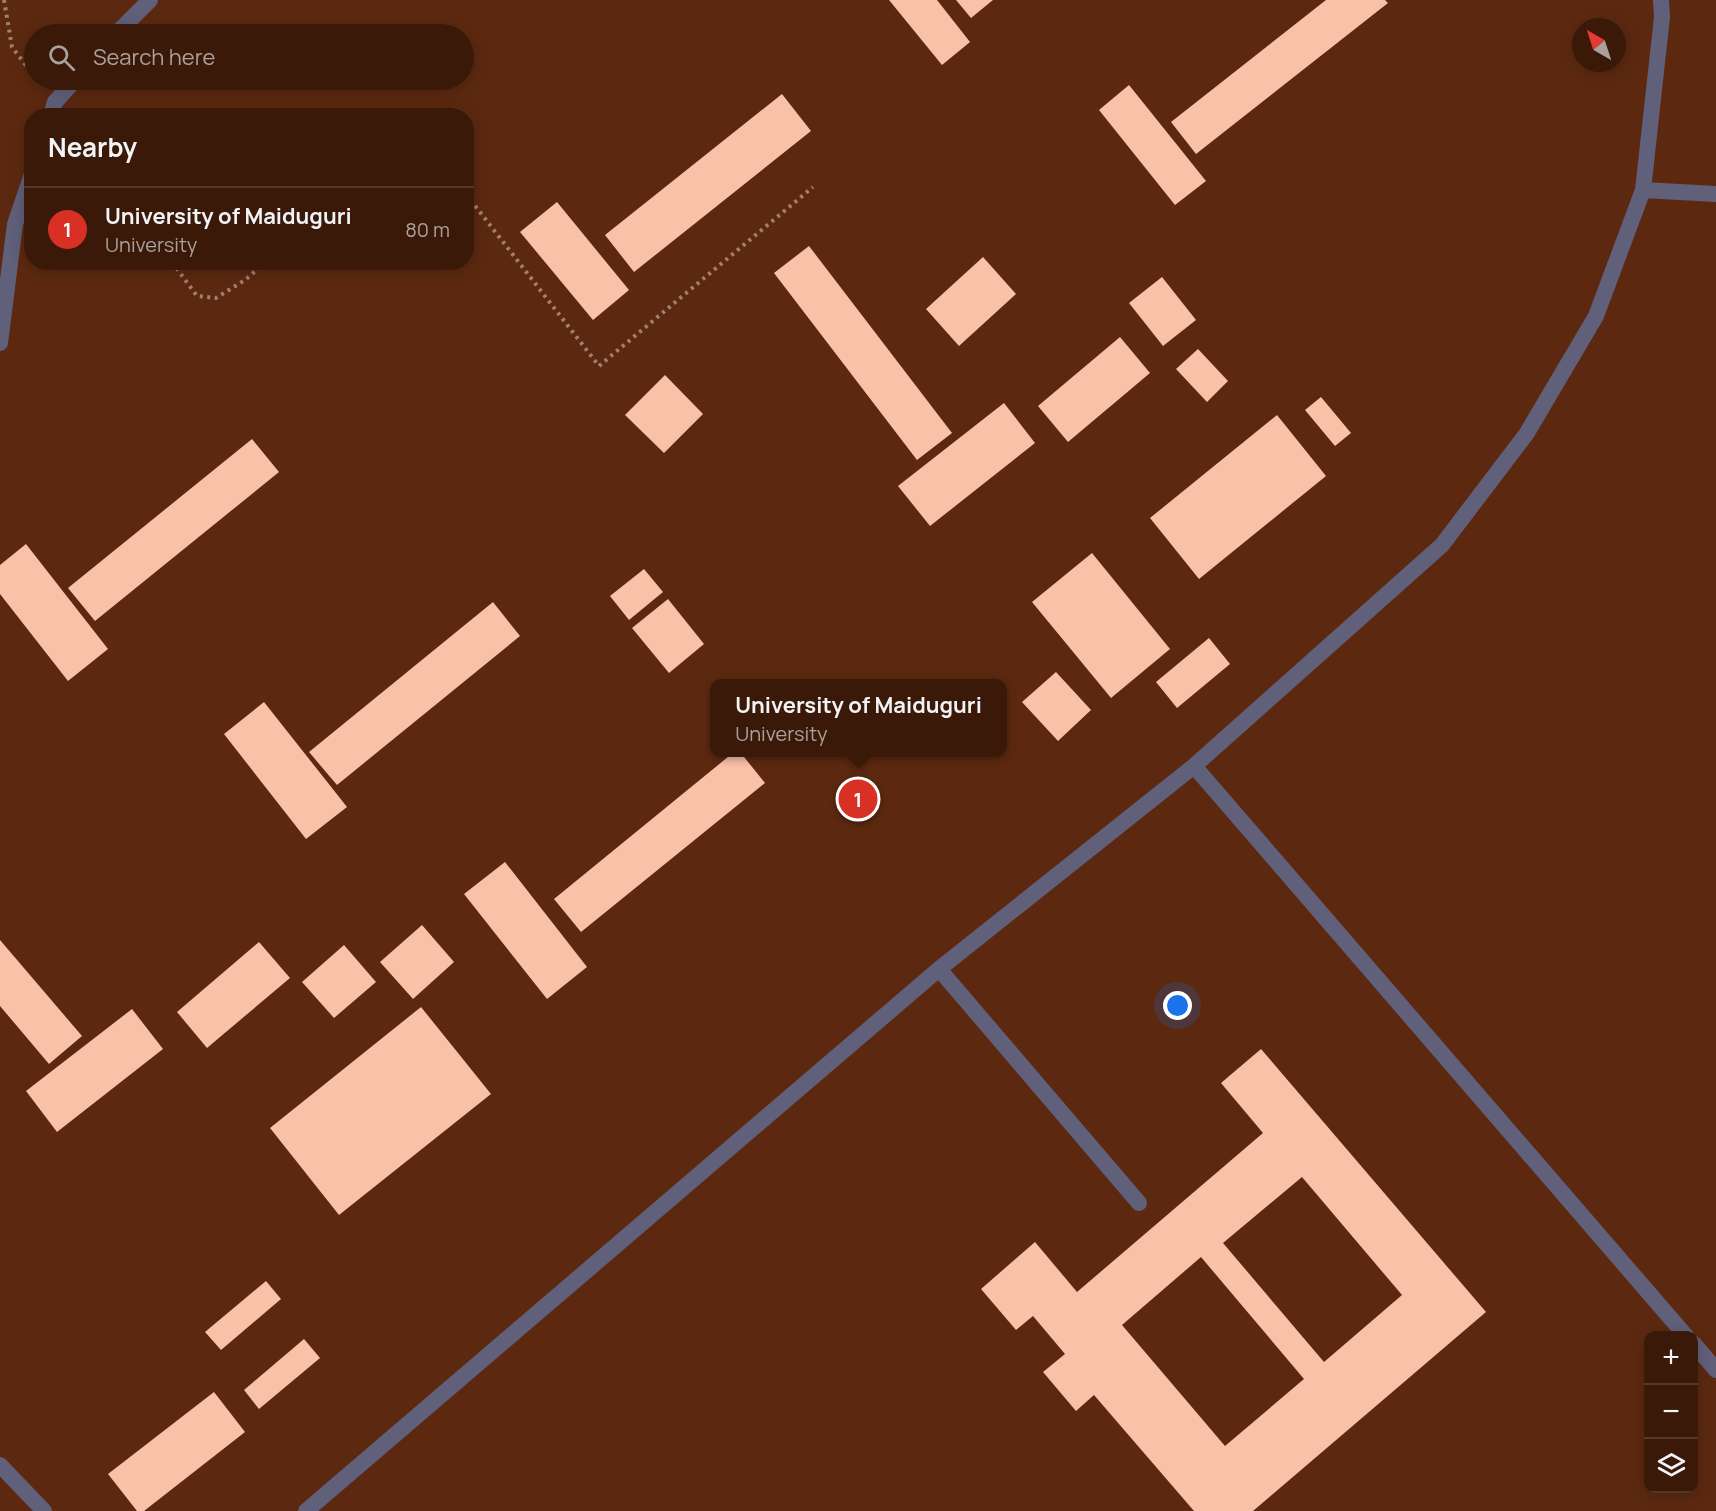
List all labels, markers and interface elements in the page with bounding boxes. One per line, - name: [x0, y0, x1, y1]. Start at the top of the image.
- north arrow: [1572, 18, 1626, 72]
- search box: [24, 24, 474, 90]
- icon: search: [45, 41, 78, 74]
- text: Search here: [93, 42, 215, 72]
- text: Nearby: [48, 129, 137, 165]
- text: University of Maiduguri: [105, 201, 352, 231]
- text: 1: [63, 216, 72, 243]
- text: 80 m: [405, 216, 450, 243]
- text: University: [105, 231, 197, 258]
- popup: [710, 679, 1007, 757]
- text: University of Maiduguri: [735, 690, 982, 720]
- text: University: [735, 720, 827, 747]
- pin: 1: [838, 776, 878, 822]
- your location: [1163, 991, 1192, 1020]
- map controls: [1644, 1331, 1698, 1493]
- button: +: [1644, 1331, 1698, 1385]
- button: −: [1644, 1385, 1698, 1439]
- button: layers: [1644, 1439, 1698, 1493]

